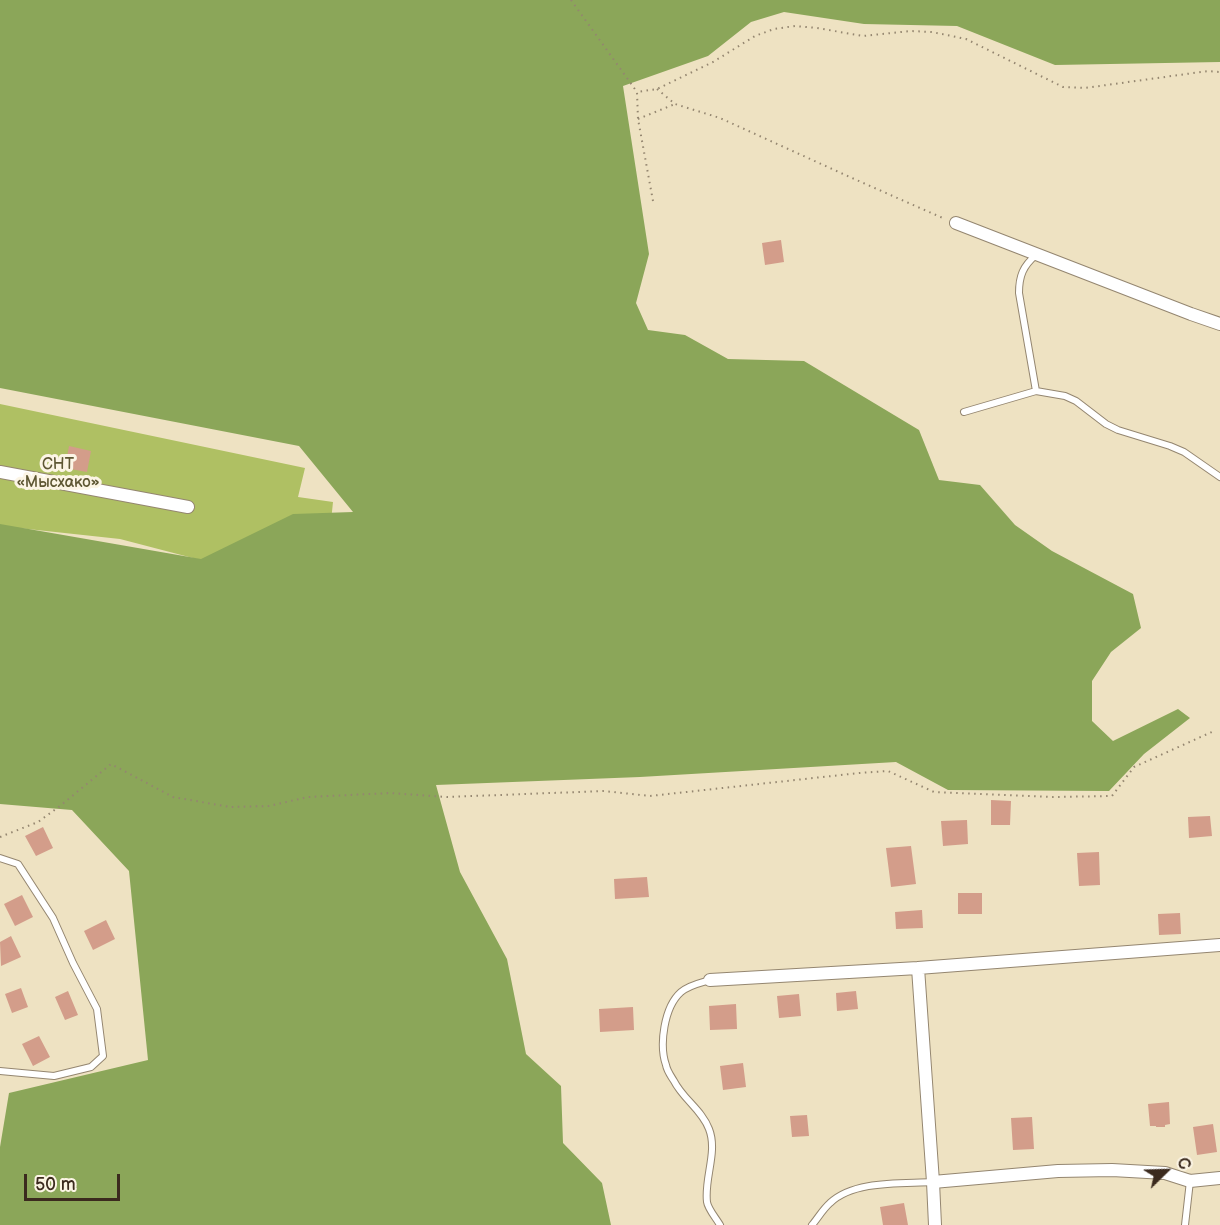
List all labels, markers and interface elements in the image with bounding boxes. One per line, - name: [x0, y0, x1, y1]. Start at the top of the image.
- park label: СНТ «Мысхако»: [16, 455, 100, 493]
- north arrow: [1136, 1141, 1196, 1201]
- text: С: [1172, 1155, 1194, 1173]
- scale bar: [27, 1162, 123, 1200]
- text: 50 m: [35, 1174, 76, 1195]

